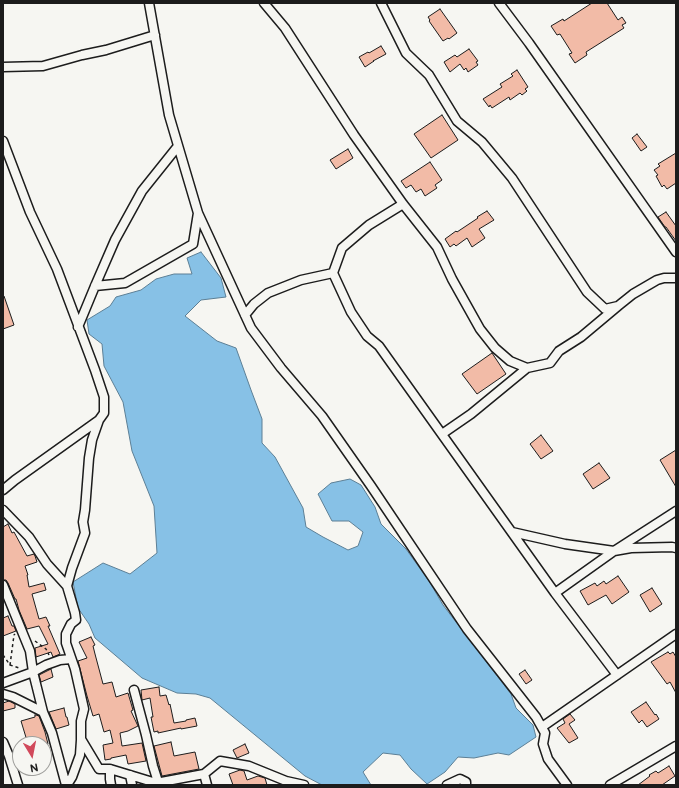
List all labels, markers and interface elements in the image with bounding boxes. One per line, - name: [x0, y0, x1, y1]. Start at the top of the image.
- north arrow: [12, 736, 52, 776]
- text: N: [29, 760, 39, 774]

